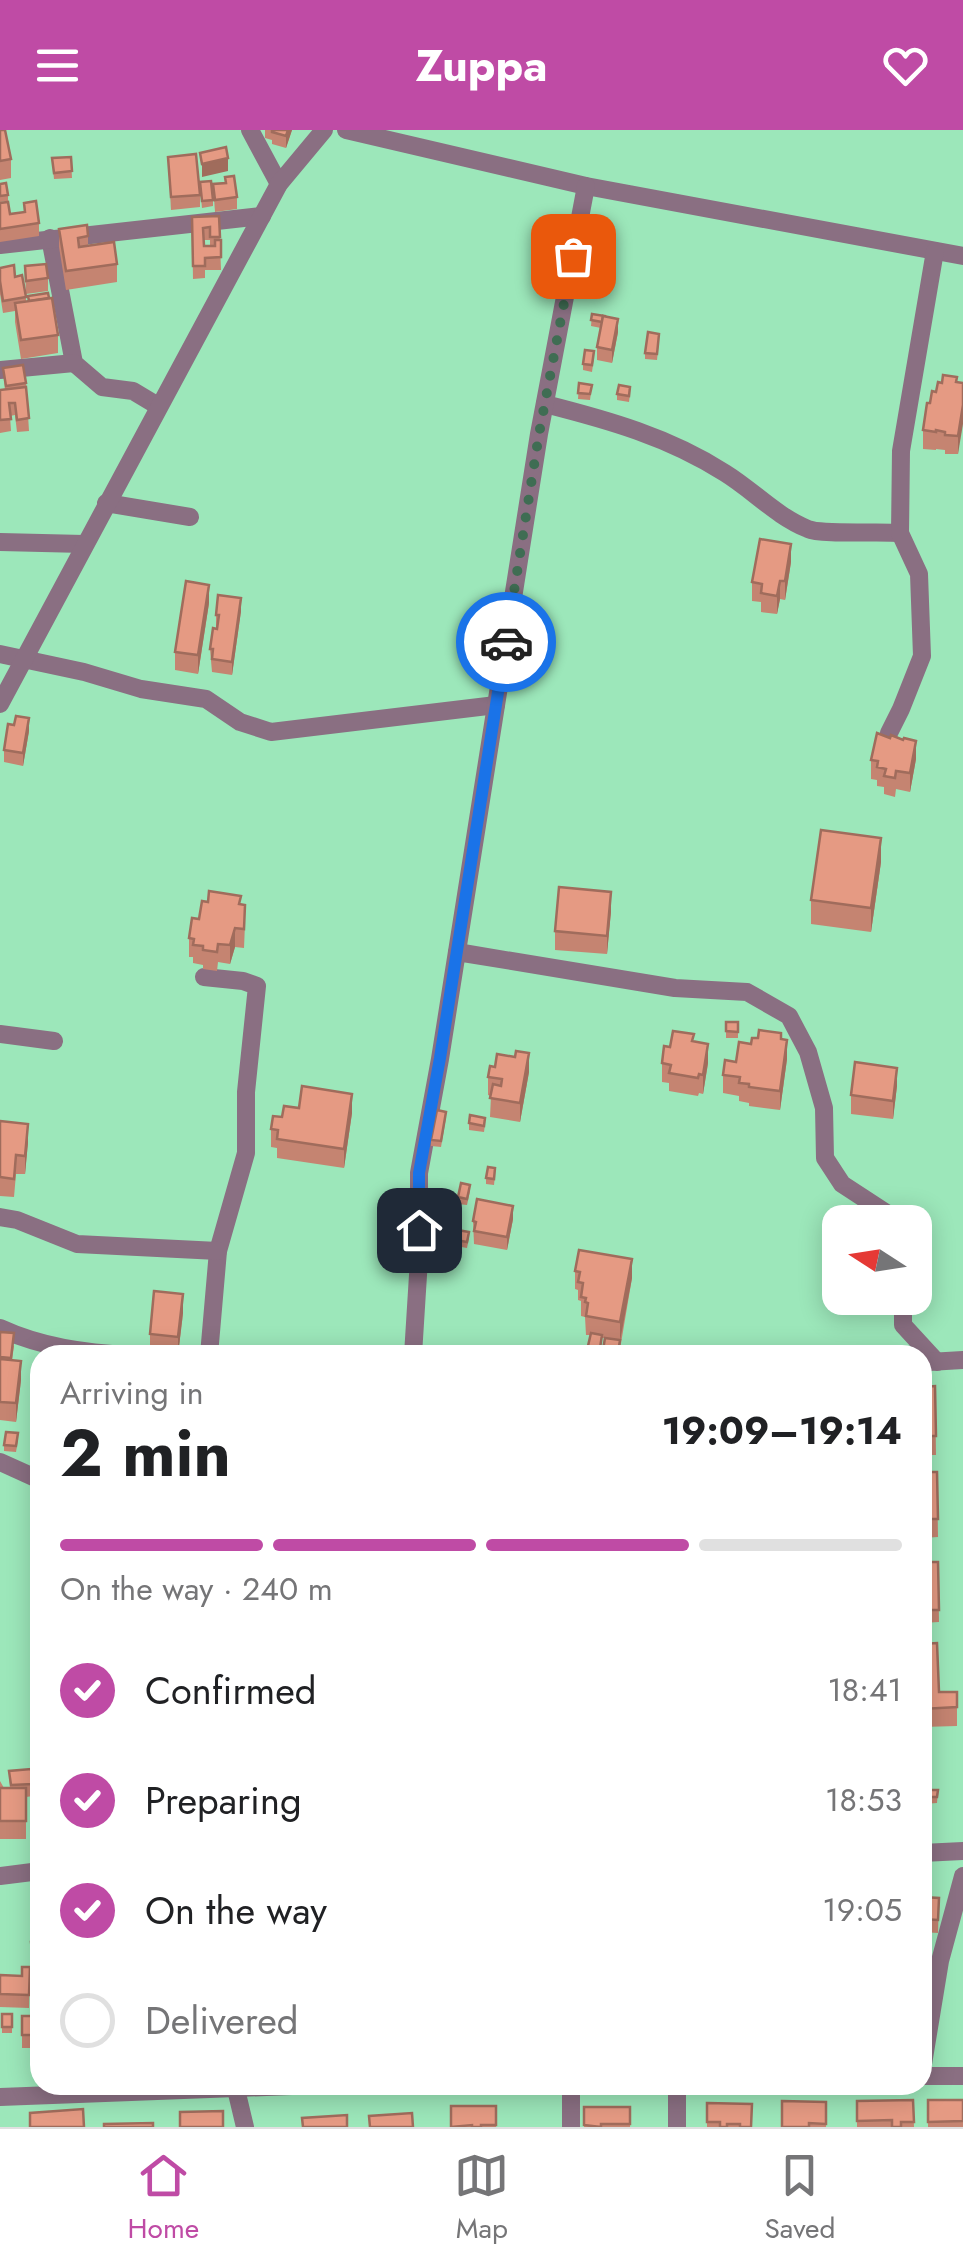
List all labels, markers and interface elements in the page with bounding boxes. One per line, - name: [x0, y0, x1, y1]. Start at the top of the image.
- text: Zuppa: [415, 33, 548, 98]
- icon: menu: [30, 38, 85, 93]
- icon: heart: [878, 38, 933, 93]
- pin: [531, 214, 616, 299]
- icon: bag: [546, 229, 601, 284]
- courier: [456, 592, 556, 692]
- icon: car: [479, 615, 534, 670]
- pin: [377, 1188, 462, 1273]
- icon: home: [392, 1203, 447, 1258]
- north arrow: [822, 1205, 932, 1315]
- map controls: [822, 1205, 932, 1315]
- text: Arriving in: [60, 1370, 204, 1416]
- text: 19:09–19:14: [662, 1403, 902, 1458]
- text: 2 min: [60, 1406, 231, 1500]
- text: On the way · 240 m: [60, 1566, 333, 1612]
- icon: check: [60, 1663, 115, 1718]
- text: Confirmed: [145, 1663, 316, 1718]
- text: 18:41: [827, 1667, 902, 1713]
- icon: check: [60, 1773, 115, 1828]
- text: Preparing: [145, 1773, 302, 1828]
- text: 18:53: [825, 1777, 902, 1823]
- icon: check: [60, 1883, 115, 1938]
- text: On the way: [145, 1883, 327, 1938]
- text: 19:05: [822, 1887, 902, 1933]
- text: Delivered: [145, 1993, 298, 2048]
- tab: Home: [128, 2148, 199, 2249]
- tab: Map: [454, 2148, 509, 2249]
- tab: Saved: [764, 2148, 835, 2249]

